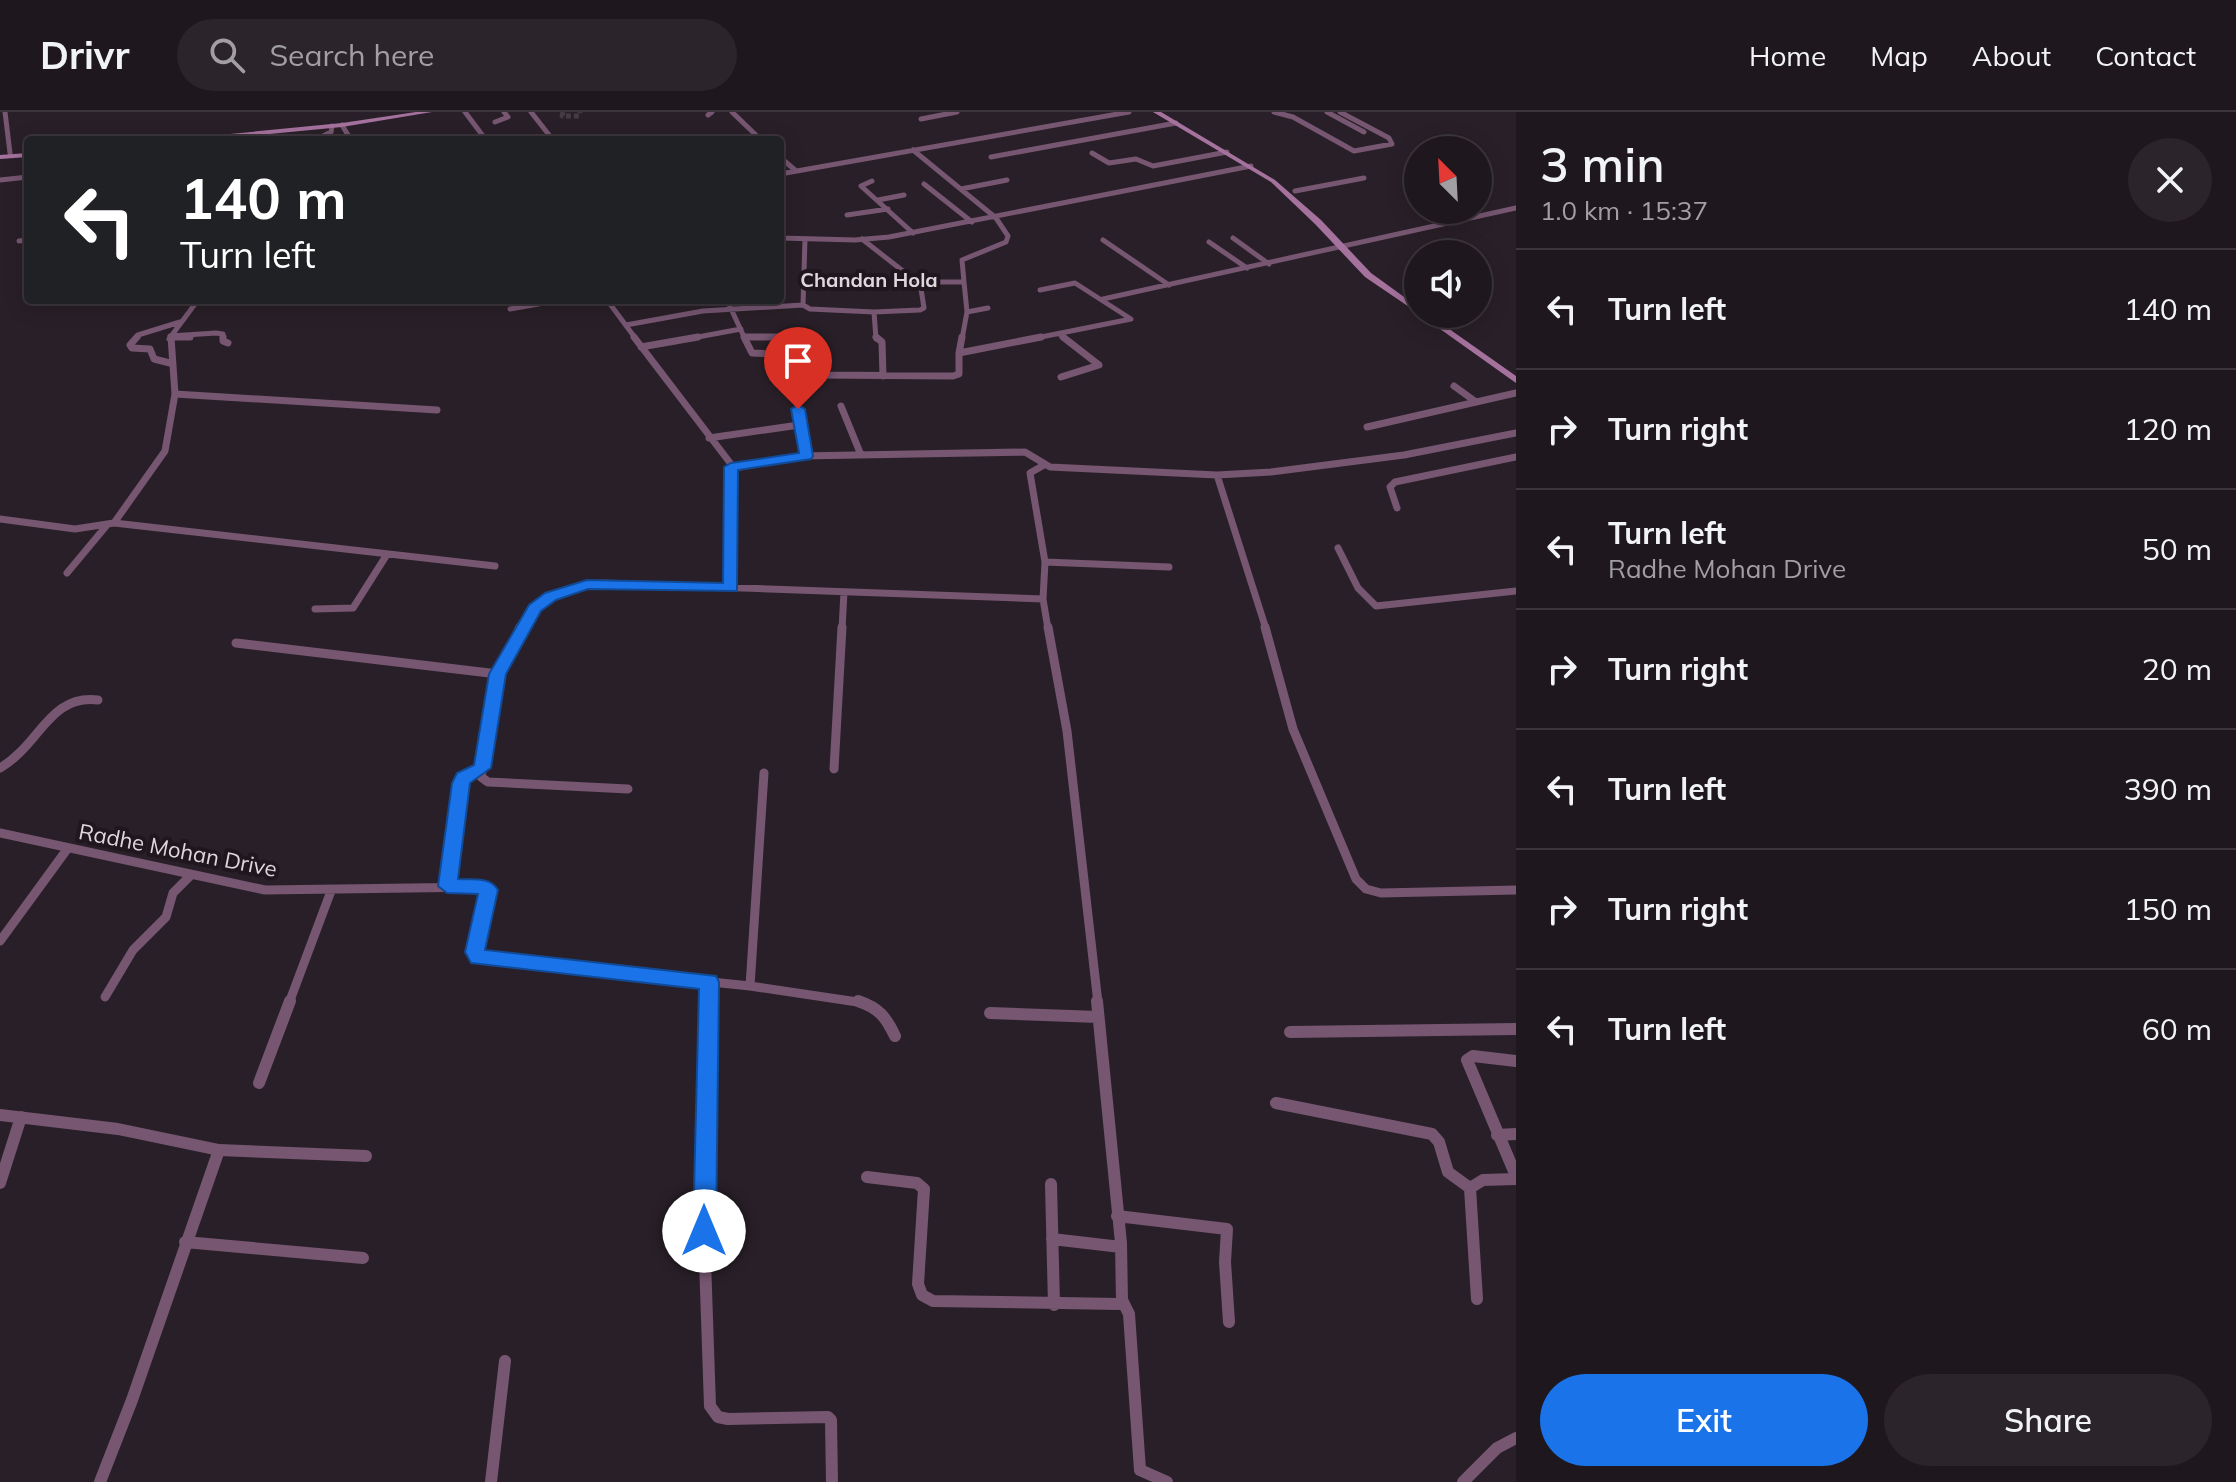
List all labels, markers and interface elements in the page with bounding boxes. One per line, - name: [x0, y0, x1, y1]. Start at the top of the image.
- search box: [177, 19, 737, 91]
- text: Drivr: [40, 31, 129, 79]
- icon: search: [205, 33, 249, 77]
- text: Search here: [269, 36, 434, 74]
- text: Home: [1749, 38, 1826, 73]
- text: Map: [1870, 38, 1928, 73]
- text: About: [1972, 38, 2051, 73]
- text: Contact: [2095, 38, 2196, 73]
- text: 3 min: [1540, 134, 1665, 194]
- north arrow: [1404, 136, 1492, 224]
- map controls: [1404, 136, 1492, 328]
- button: close: [2128, 138, 2212, 222]
- text: 140 m: [180, 163, 347, 233]
- icon: left: [48, 168, 152, 272]
- text: 1.0 km · 15:37: [1540, 194, 1708, 227]
- text: Turn left: [180, 232, 316, 277]
- button: sound: [1404, 240, 1492, 328]
- district label: Chandan Hola: [800, 267, 938, 292]
- icon: left: [1540, 287, 1584, 331]
- text: Turn left: [1608, 290, 1726, 328]
- text: 140 m: [2124, 290, 2212, 328]
- pin: [764, 327, 832, 409]
- icon: arrive: [776, 339, 820, 383]
- icon: right: [1540, 407, 1584, 451]
- text: Turn right: [1608, 410, 1748, 448]
- text: 120 m: [2124, 410, 2212, 448]
- text: Turn left: [1608, 514, 1726, 552]
- icon: left: [1540, 527, 1584, 571]
- text: 50 m: [2142, 530, 2212, 568]
- text: Radhe Mohan Drive: [1608, 552, 1846, 585]
- icon: right: [1540, 647, 1584, 691]
- text: Turn right: [1608, 650, 1748, 688]
- text: 20 m: [2142, 650, 2212, 688]
- icon: left: [1540, 767, 1584, 811]
- text: Turn left: [1608, 770, 1726, 808]
- text: 390 m: [2124, 770, 2212, 808]
- street label: Radhe Mohan Drive: [76, 817, 280, 883]
- icon: right: [1540, 887, 1584, 931]
- text: Turn right: [1608, 890, 1748, 928]
- text: 150 m: [2124, 890, 2212, 928]
- icon: left: [1540, 1007, 1584, 1051]
- text: Turn left: [1608, 1010, 1726, 1048]
- text: 60 m: [2142, 1010, 2212, 1048]
- position arrow: [662, 1189, 746, 1273]
- button: Exit: [1540, 1374, 1868, 1466]
- button: Share: [1884, 1374, 2212, 1466]

